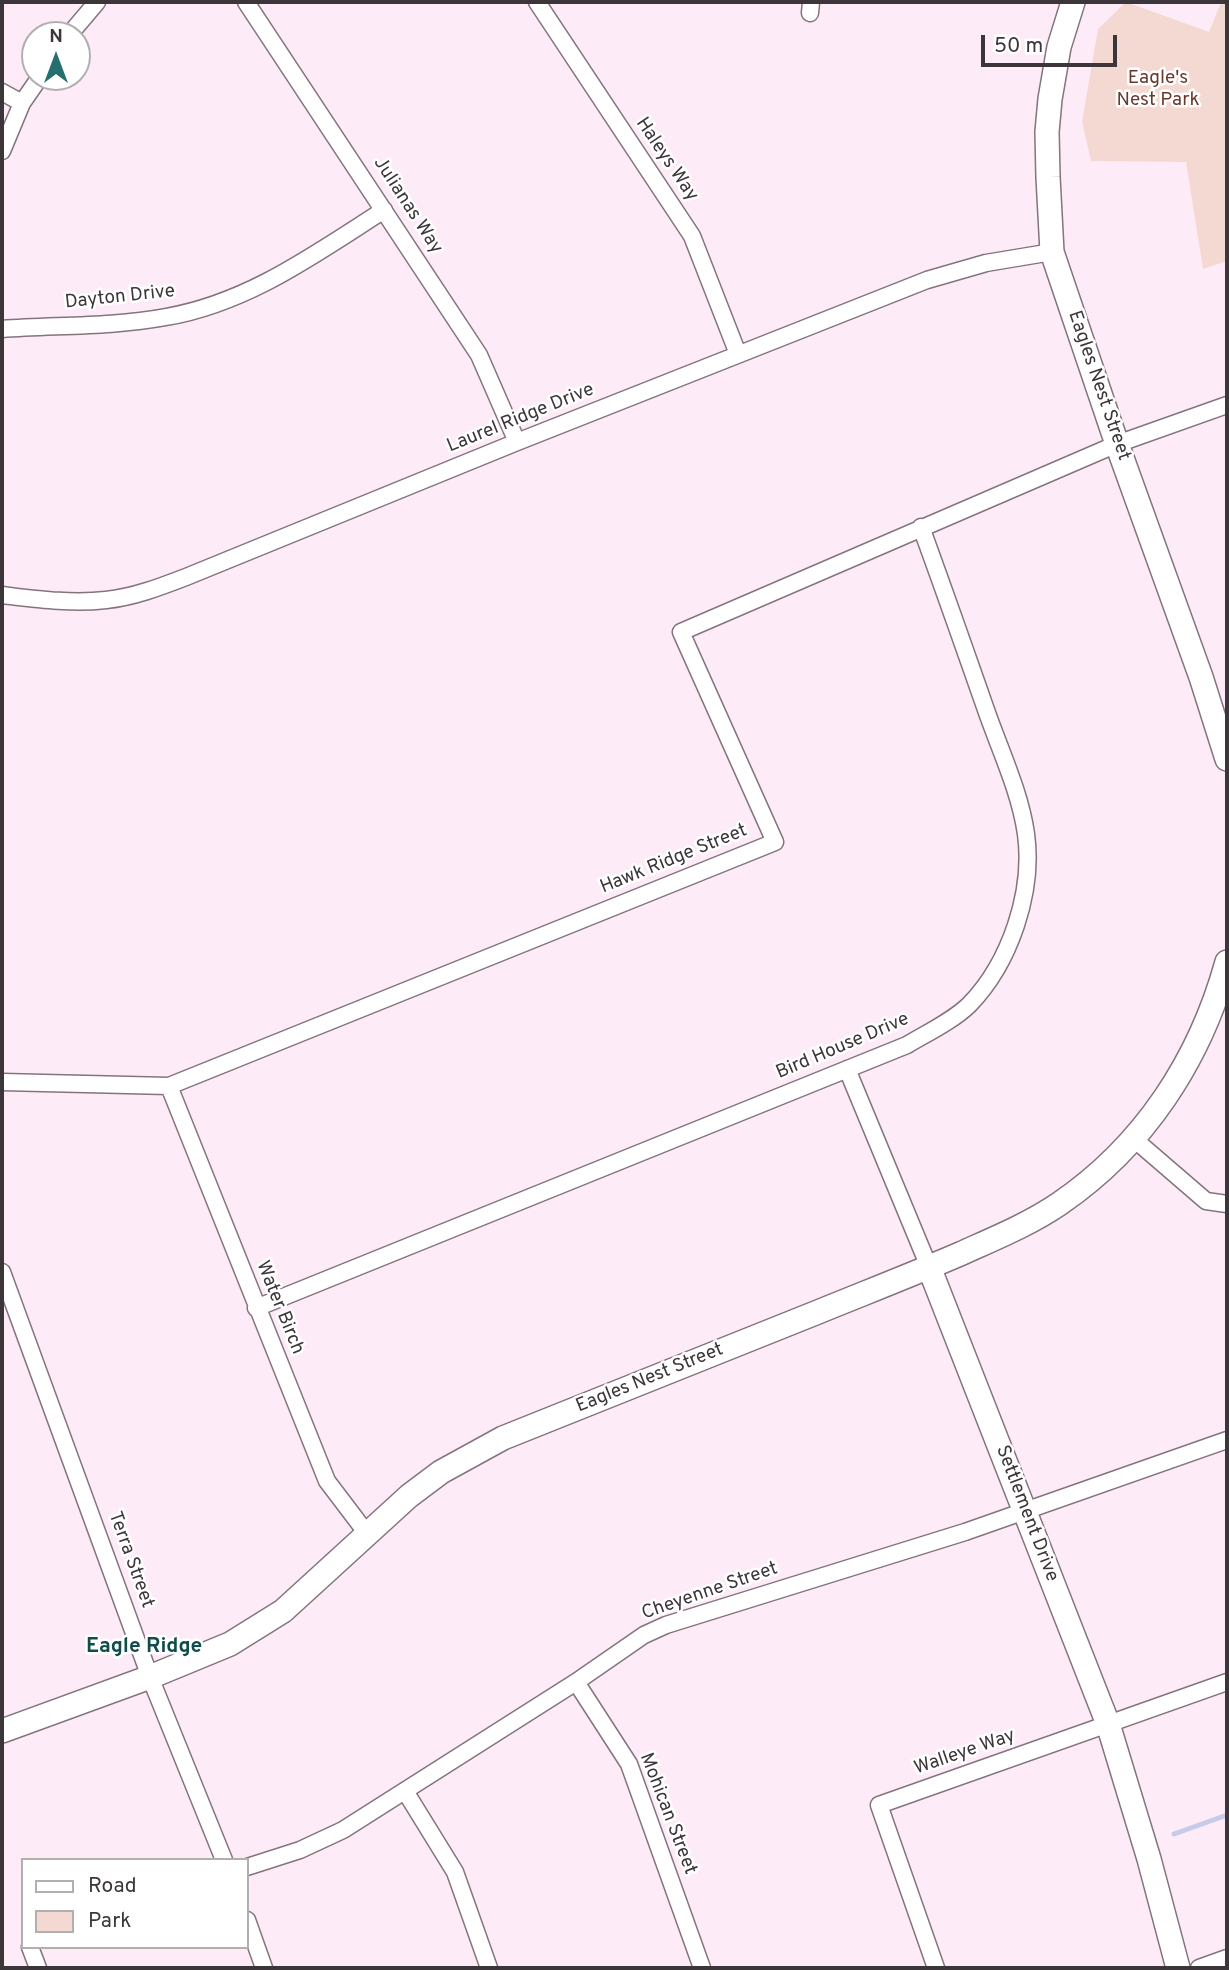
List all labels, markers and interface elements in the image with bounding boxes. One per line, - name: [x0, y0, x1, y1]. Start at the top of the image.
- north arrow: [21, 21, 91, 91]
- scale bar: [984, 21, 1120, 65]
- text: N: [49, 25, 63, 49]
- text: 50 m: [994, 33, 1043, 60]
- park label: Eagle's Nest Park: [1116, 68, 1200, 112]
- street label: Haleys Way: [630, 114, 702, 206]
- street label: Julianas Way: [367, 153, 447, 259]
- street label: Dayton Drive: [64, 281, 176, 315]
- street label: Eagles Nest Street: [1062, 308, 1134, 464]
- street label: Laurel Ridge Drive: [444, 379, 598, 459]
- street label: Hawk Ridge Street: [597, 820, 751, 900]
- street label: Bird House Drive: [773, 1009, 913, 1085]
- street label: Water Birch: [250, 1258, 308, 1358]
- street label: Eagles Nest Street: [573, 1339, 727, 1419]
- street label: Settlement Drive: [990, 1443, 1062, 1585]
- street label: Terra Street: [102, 1509, 158, 1611]
- street label: Cheyenne Street: [639, 1558, 781, 1626]
- district label: Eagle Ridge: [86, 1635, 202, 1661]
- street label: Walleye Way: [911, 1725, 1019, 1781]
- street label: Mohican Street: [633, 1750, 701, 1878]
- legend: [21, 1858, 248, 1949]
- text: Road: [88, 1873, 137, 1900]
- text: Park: [88, 1908, 131, 1935]

